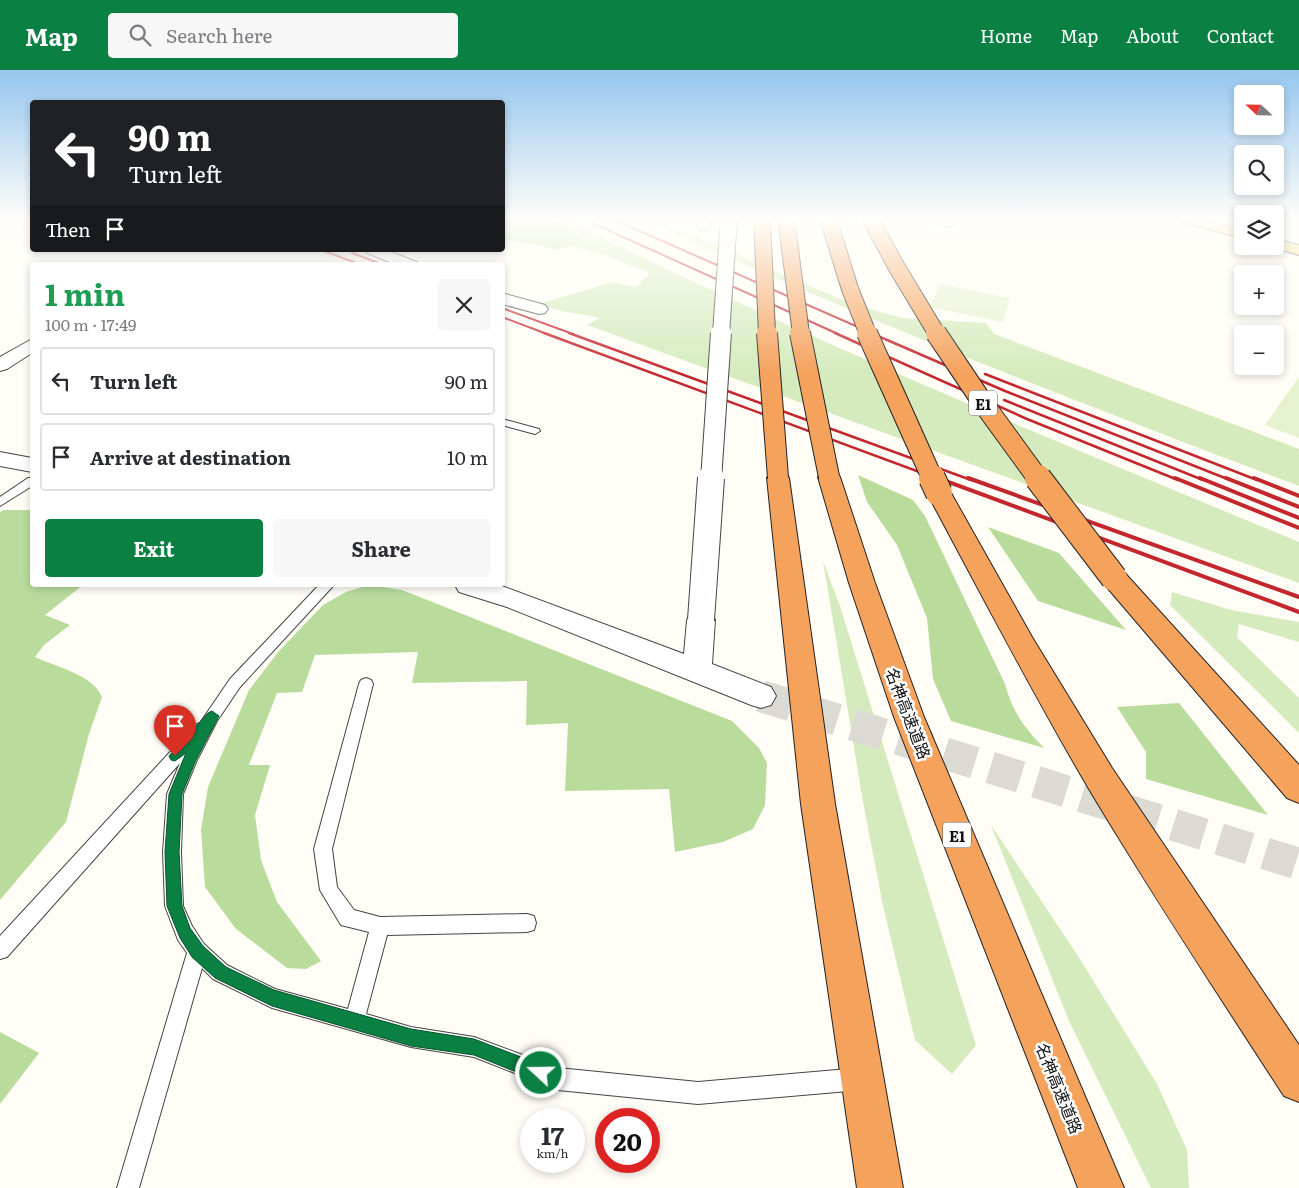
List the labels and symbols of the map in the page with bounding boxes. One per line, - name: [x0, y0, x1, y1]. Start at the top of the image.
- north arrow: [1234, 85, 1284, 135]
- road number: E1: [969, 390, 997, 416]
- street label: 名神高速道路: [881, 664, 937, 762]
- pin: [154, 705, 196, 756]
- road number: E1: [943, 822, 971, 848]
- street label: 名神高速道路: [1031, 1039, 1089, 1137]
- position arrow: [514, 1046, 566, 1098]
- speed limit sign: 20: [595, 1108, 660, 1173]

